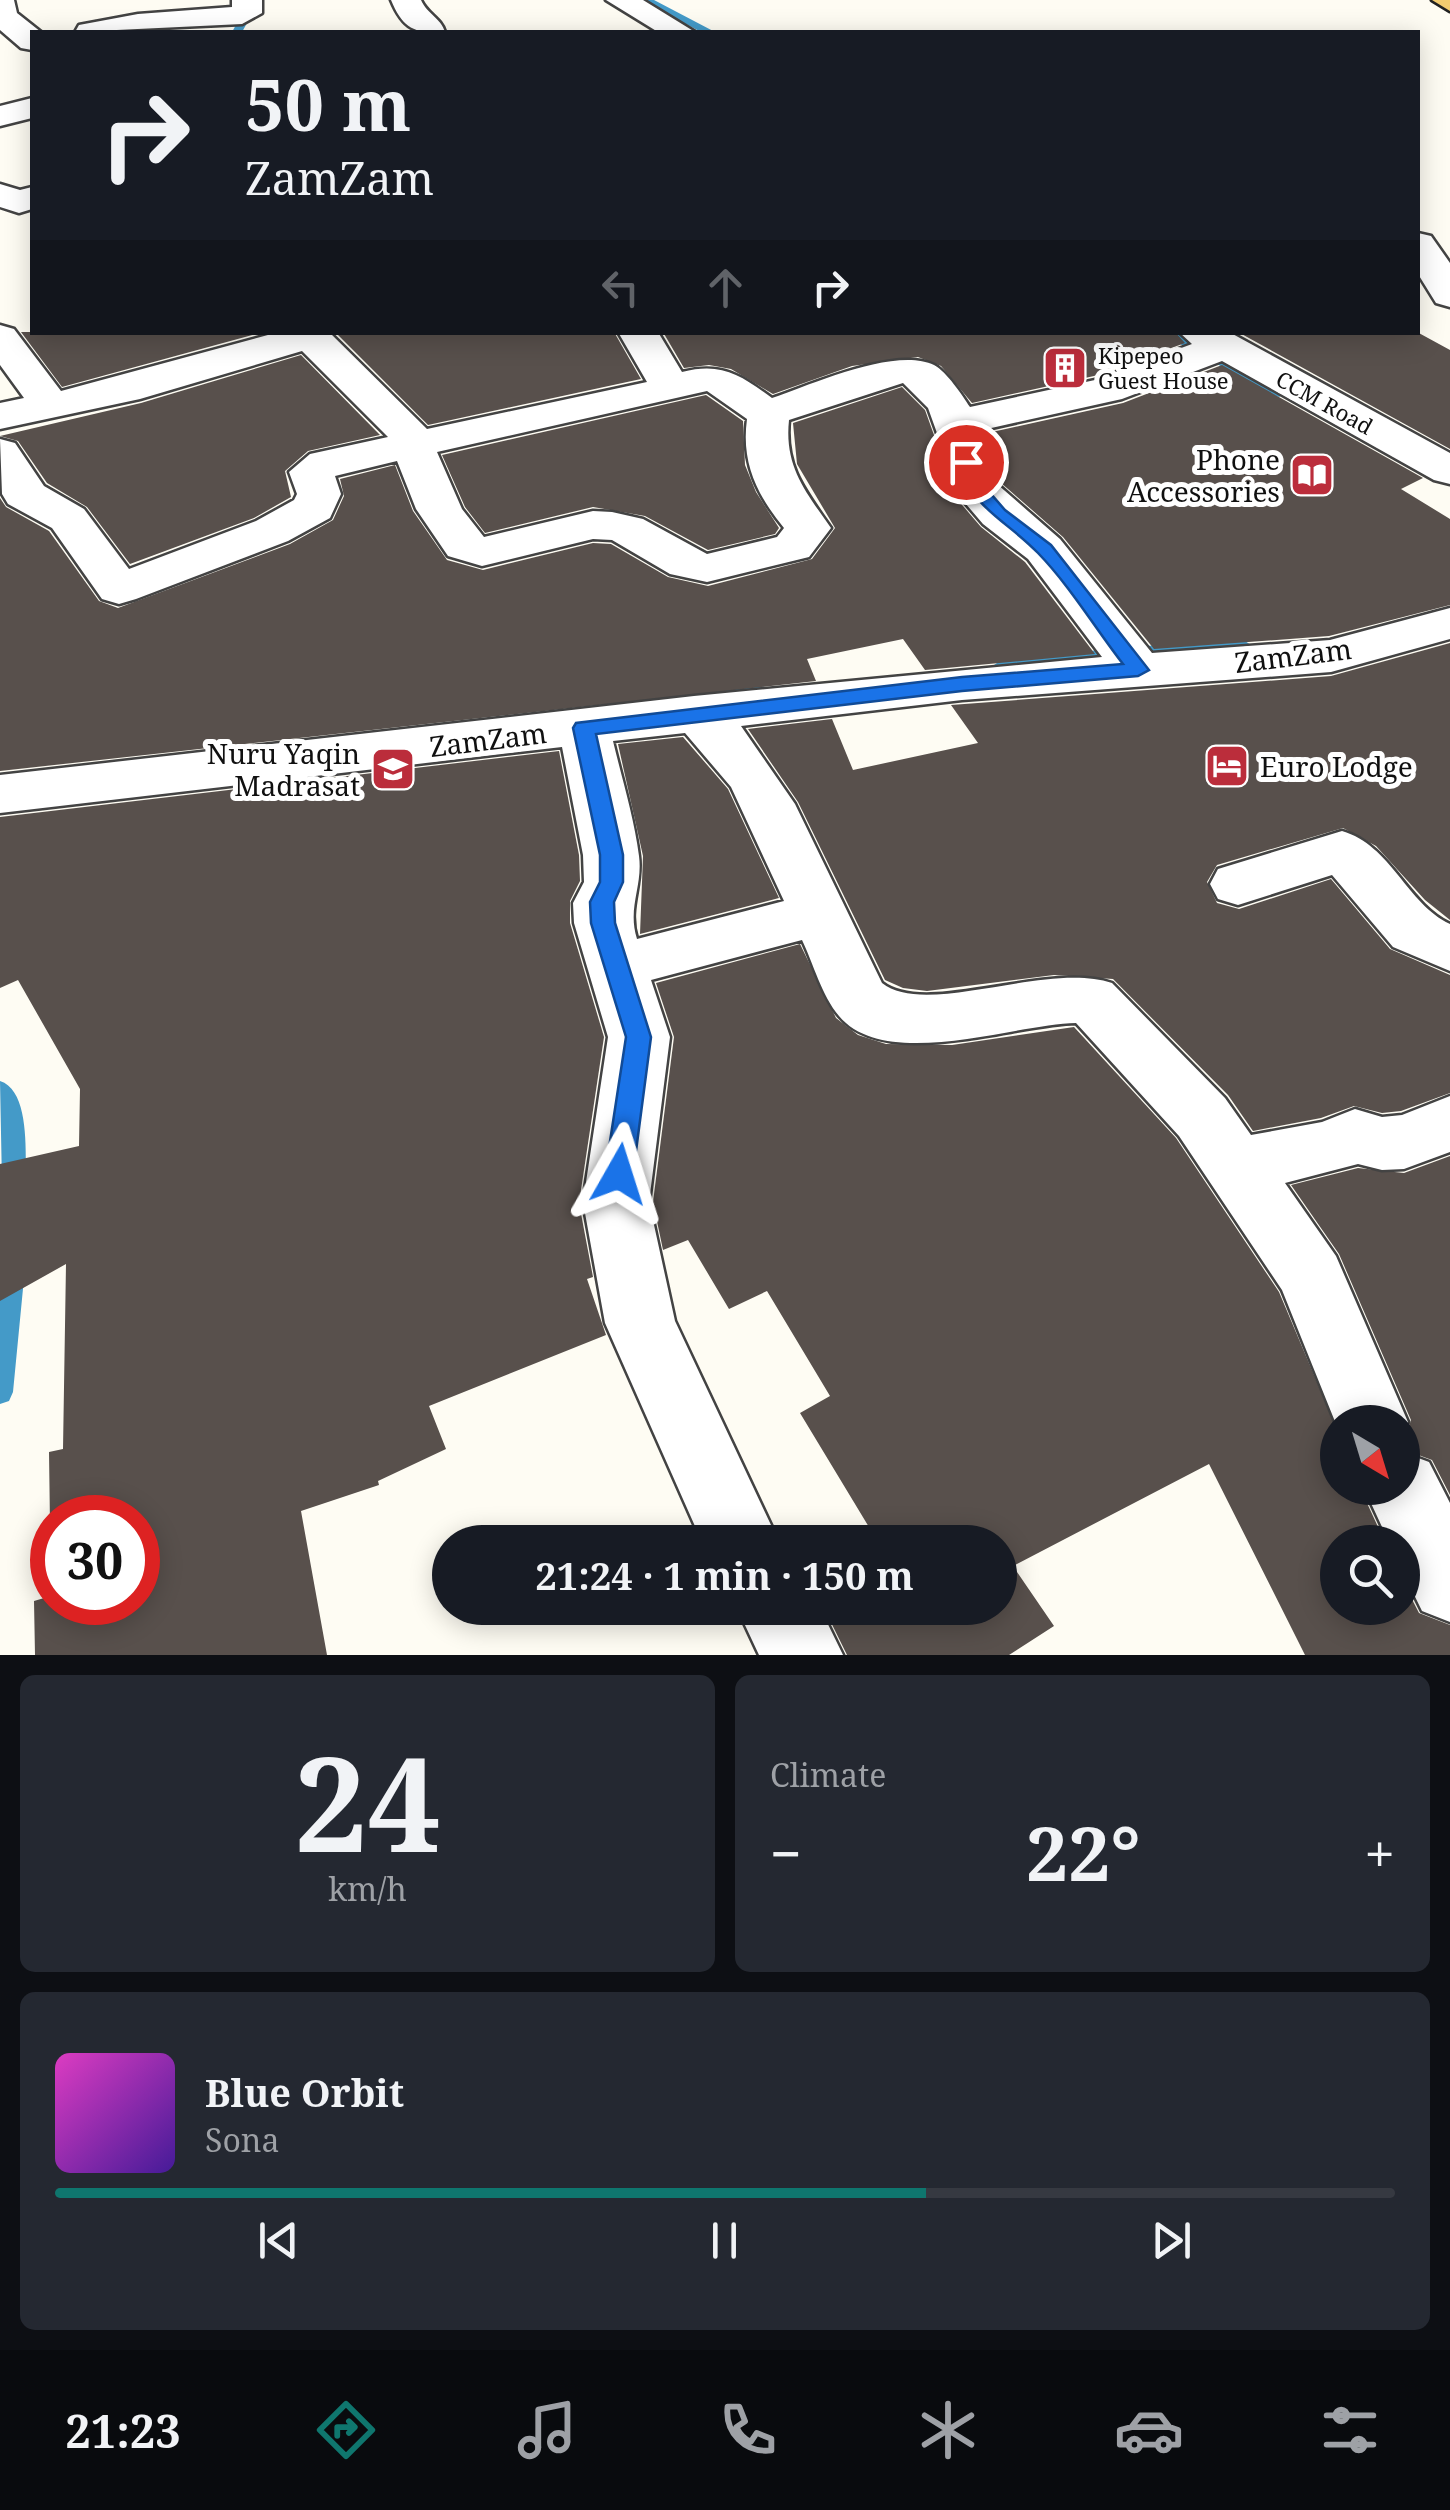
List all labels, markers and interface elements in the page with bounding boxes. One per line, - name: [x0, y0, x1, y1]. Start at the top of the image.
- text: 50 m: [245, 56, 411, 152]
- icon: right: [80, 70, 210, 200]
- text: ZamZam: [245, 147, 434, 208]
- icon: left: [593, 260, 648, 315]
- icon: ahead: [698, 260, 753, 315]
- icon: right: [803, 260, 858, 315]
- place label: Kipepeo Guest House: [1098, 340, 1229, 395]
- building icon: Kipepeo Guest House: [1042, 345, 1088, 391]
- street label: CCM Road: [1271, 363, 1379, 441]
- pin: [924, 420, 1009, 505]
- icon: arrive: [939, 435, 994, 490]
- place label: Phone Accessories: [1127, 440, 1280, 510]
- library icon: Phone Accessories: [1289, 452, 1335, 498]
- street label: ZamZam: [1232, 629, 1354, 681]
- street label: ZamZam: [427, 713, 549, 765]
- place label: Nuru Yaqin Madrasat: [207, 734, 360, 804]
- hotel icon: Euro Lodge: [1204, 743, 1250, 789]
- school or university icon: Nuru Yaqin Madrasat: [370, 746, 416, 792]
- place label: Euro Lodge: [1260, 747, 1413, 785]
- position arrow: [567, 1122, 671, 1226]
- north arrow: [1320, 1405, 1420, 1505]
- map controls: [1320, 1405, 1420, 1625]
- speed limit sign: 30: [30, 1495, 160, 1625]
- button: search: [1320, 1525, 1420, 1625]
- text: 21:24 · 1 min · 150 m: [535, 1549, 914, 1601]
- text: 24: [294, 1713, 441, 1890]
- text: Climate: [770, 1753, 886, 1796]
- text: 22°: [1026, 1801, 1140, 1903]
- text: −: [770, 1815, 802, 1890]
- text: +: [1364, 1815, 1395, 1890]
- text: km/h: [328, 1867, 407, 1910]
- text: Blue Orbit: [205, 2066, 404, 2118]
- text: Sona: [205, 2118, 280, 2161]
- icon: previous: [251, 2213, 306, 2268]
- icon: pause: [697, 2213, 752, 2268]
- icon: next: [1144, 2213, 1199, 2268]
- icon: directions: [311, 2395, 381, 2465]
- icon: music: [512, 2395, 582, 2465]
- icon: phone: [713, 2395, 783, 2465]
- icon: climate: [913, 2395, 983, 2465]
- icon: car: [1114, 2395, 1184, 2465]
- icon: filters: [1315, 2395, 1385, 2465]
- text: 21:23: [65, 2400, 181, 2461]

